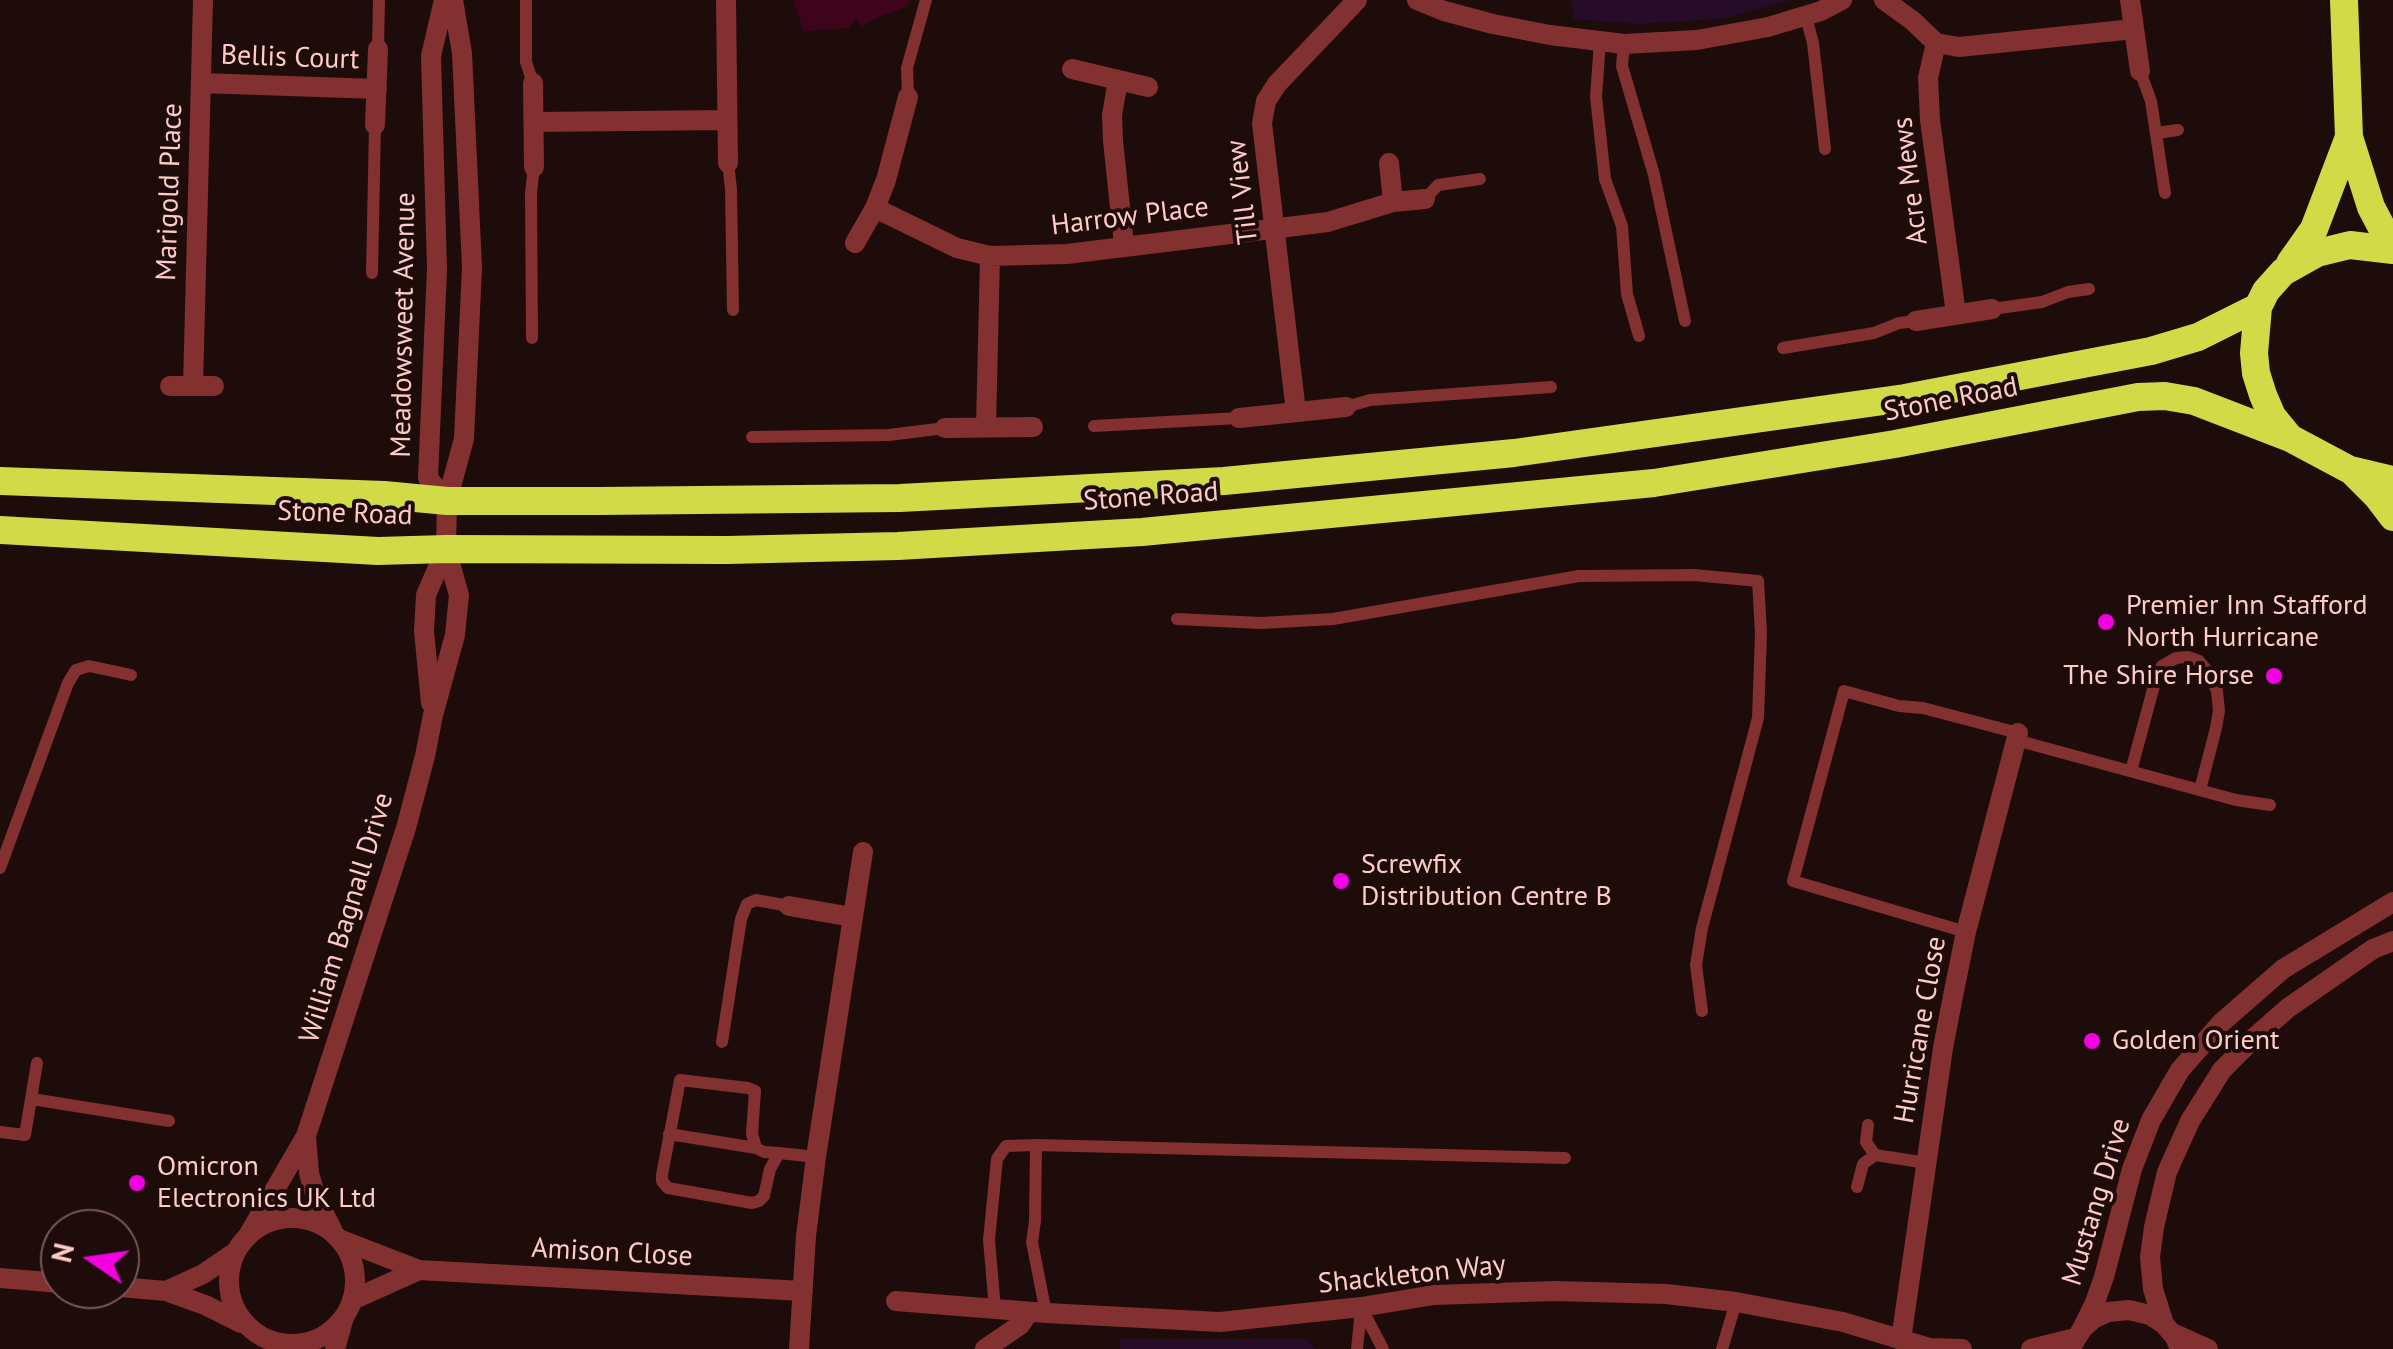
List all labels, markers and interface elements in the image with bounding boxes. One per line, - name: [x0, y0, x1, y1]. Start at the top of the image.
- street label: Bellis Court: [220, 39, 360, 77]
- street label: Marigold Place: [150, 103, 190, 281]
- street label: Acre Mews: [1887, 115, 1935, 247]
- street label: Till View: [1220, 138, 1266, 246]
- street label: Harrow Place: [1049, 191, 1211, 243]
- street label: Meadowsweet Avenue: [385, 192, 423, 458]
- street label: Stone Road: [1881, 371, 2021, 429]
- street label: Stone Road: [1082, 476, 1220, 518]
- street label: Stone Road: [277, 495, 413, 533]
- place label: Premier Inn Stafford North Hurricane: [2126, 589, 2368, 655]
- marker: Premier Inn Stafford North Hurricane: [2095, 611, 2117, 633]
- place label: The Shire Horse: [2063, 659, 2254, 693]
- marker: The Shire Horse: [2263, 665, 2285, 687]
- street label: William Bagnall Drive: [293, 789, 401, 1047]
- place label: Screwfix Distribution Centre B: [1361, 848, 1612, 914]
- marker: Screwfix Distribution Centre B: [1330, 870, 1352, 892]
- street label: Hurricane Close: [1888, 934, 1954, 1126]
- place label: Golden Orient: [2112, 1024, 2280, 1058]
- marker: Golden Orient: [2081, 1030, 2103, 1052]
- street label: Mustang Drive: [2056, 1114, 2138, 1290]
- place label: Omicron Electronics UK Ltd: [157, 1150, 376, 1216]
- marker: Omicron Electronics UK Ltd: [126, 1172, 148, 1194]
- north arrow: [40, 1209, 140, 1309]
- street label: Amison Close: [531, 1232, 693, 1274]
- text: N: [42, 1239, 82, 1266]
- street label: Shackleton Way: [1317, 1248, 1507, 1302]

